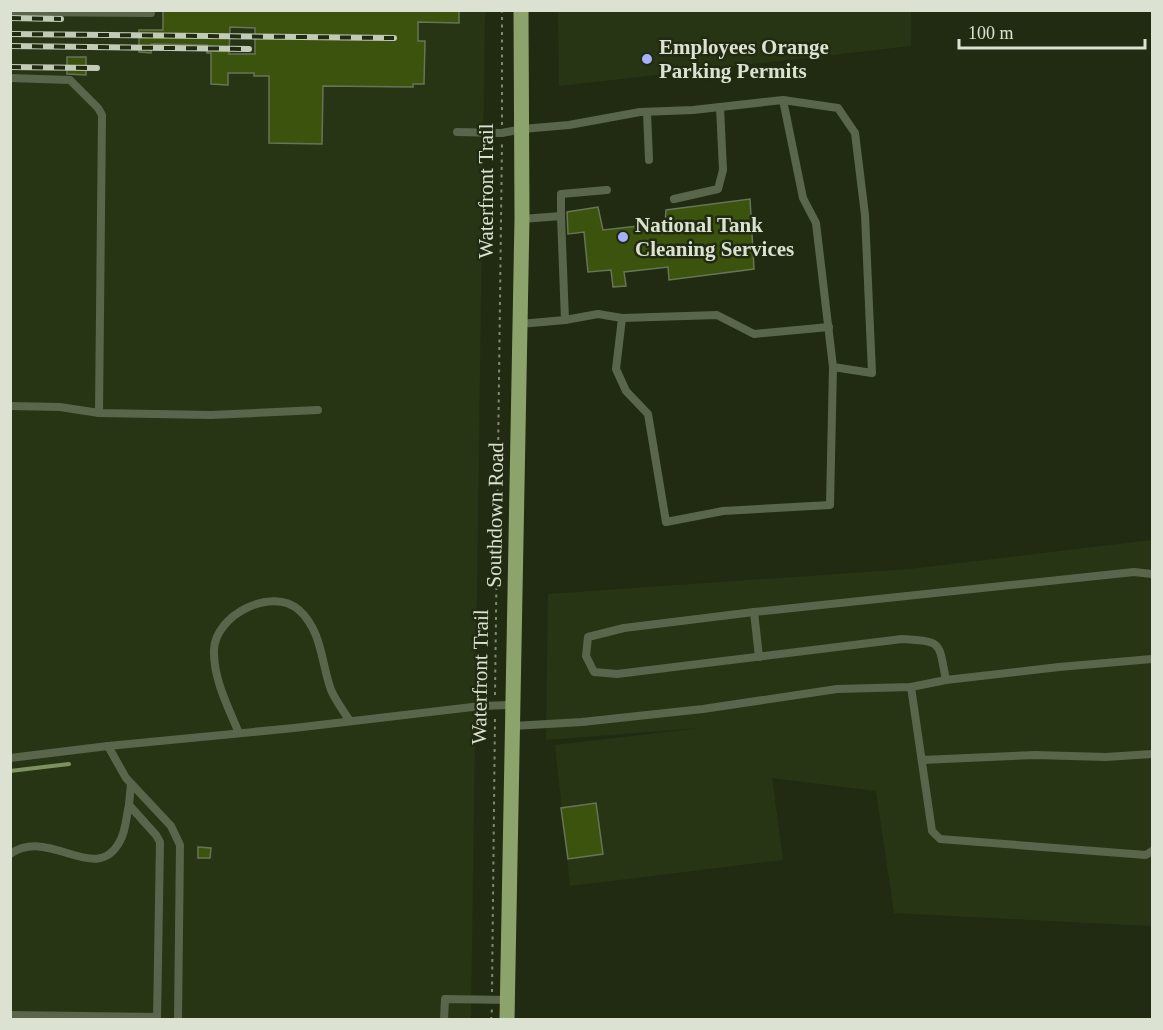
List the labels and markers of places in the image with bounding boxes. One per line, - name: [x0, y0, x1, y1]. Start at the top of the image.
- place label: Employees Orange Parking Permits: [659, 35, 829, 83]
- marker: Employees Orange Parking Permits: [640, 52, 654, 66]
- place label: National Tank Cleaning Services: [635, 213, 794, 261]
- marker: National Tank Cleaning Services: [616, 230, 630, 244]

